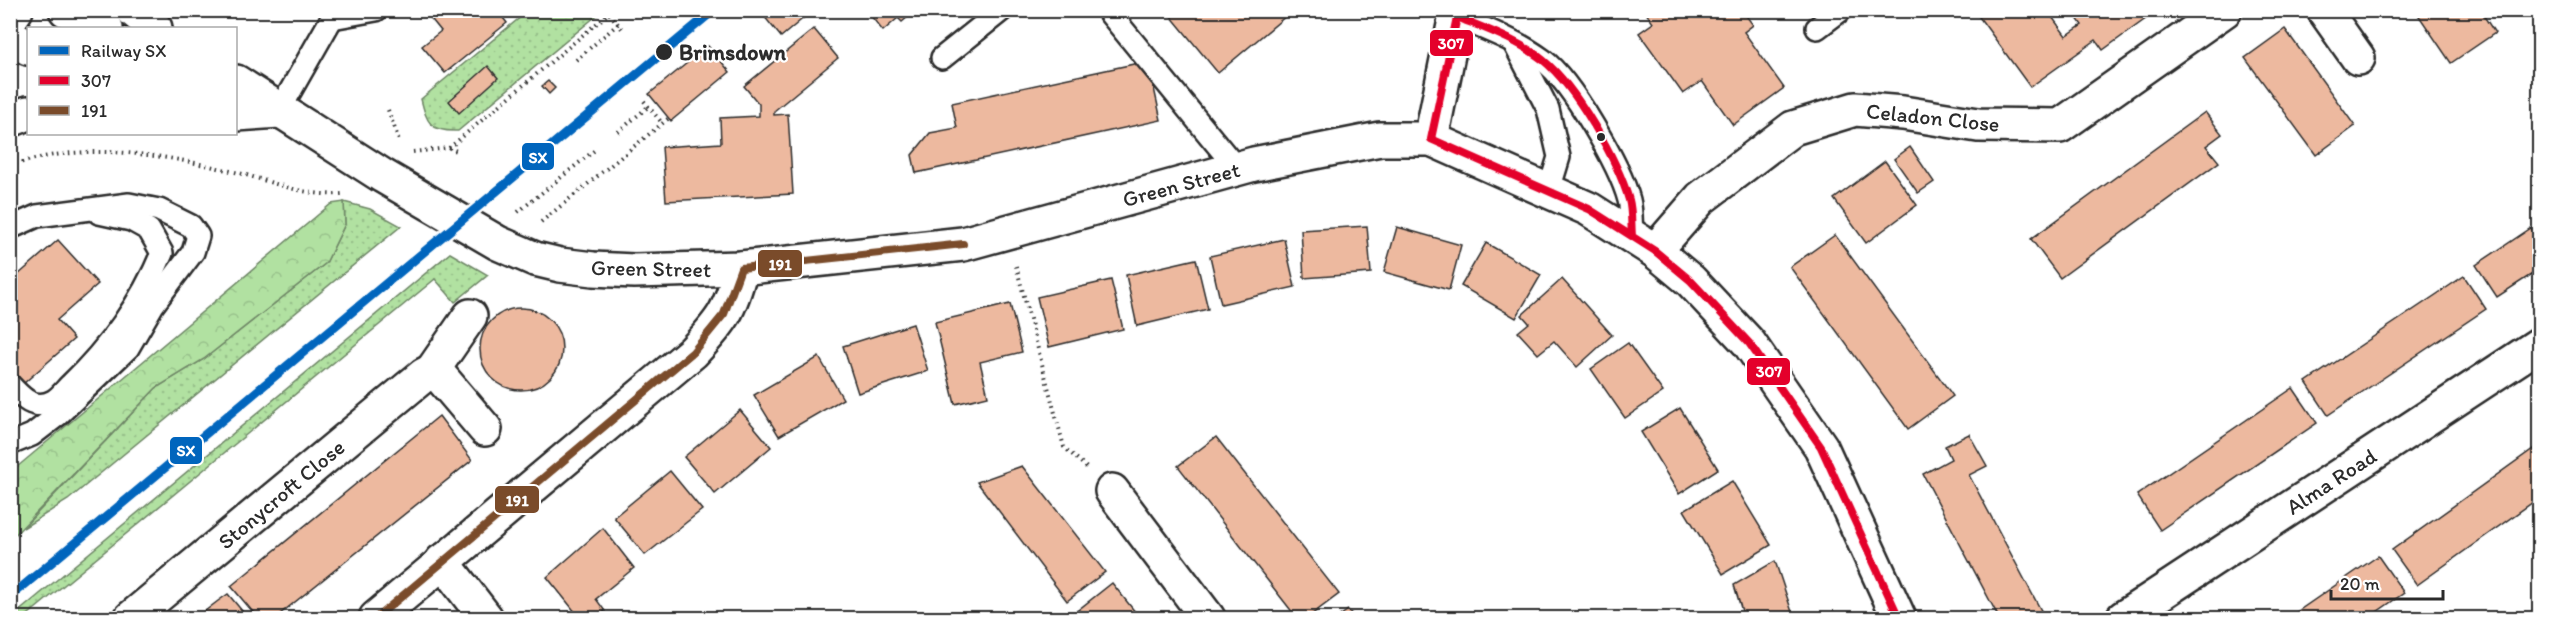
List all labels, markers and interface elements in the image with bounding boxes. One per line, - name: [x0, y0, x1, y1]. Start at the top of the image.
- legend: [27, 27, 237, 135]
- line badge: 307: [1429, 29, 1474, 57]
- text: 307: [1438, 34, 1464, 53]
- place label: Brimsdown: [679, 39, 786, 66]
- text: Railway SX: [81, 40, 166, 62]
- marker: Brimsdown: [654, 42, 674, 62]
- text: 307: [81, 70, 111, 92]
- street label: Celadon Close: [1865, 97, 2001, 138]
- text: 191: [81, 100, 107, 122]
- unlabelled marker: [1595, 131, 1607, 143]
- line badge: SX: [521, 142, 555, 171]
- text: SX: [529, 148, 548, 167]
- street label: Green Street: [1120, 156, 1243, 213]
- line badge: 191: [757, 249, 803, 278]
- street label: Green Street: [591, 254, 711, 283]
- text: 191: [768, 255, 792, 274]
- line badge: 307: [1746, 357, 1791, 386]
- text: 307: [1756, 362, 1782, 381]
- street label: Stonycroft Close: [213, 434, 350, 555]
- line badge: SX: [169, 436, 203, 465]
- text: SX: [177, 441, 196, 460]
- street label: Alma Road: [2281, 442, 2382, 521]
- line badge: 191: [494, 485, 540, 514]
- text: 191: [505, 491, 529, 510]
- scale bar: [2331, 563, 2444, 601]
- text: 20 m: [2340, 573, 2380, 595]

